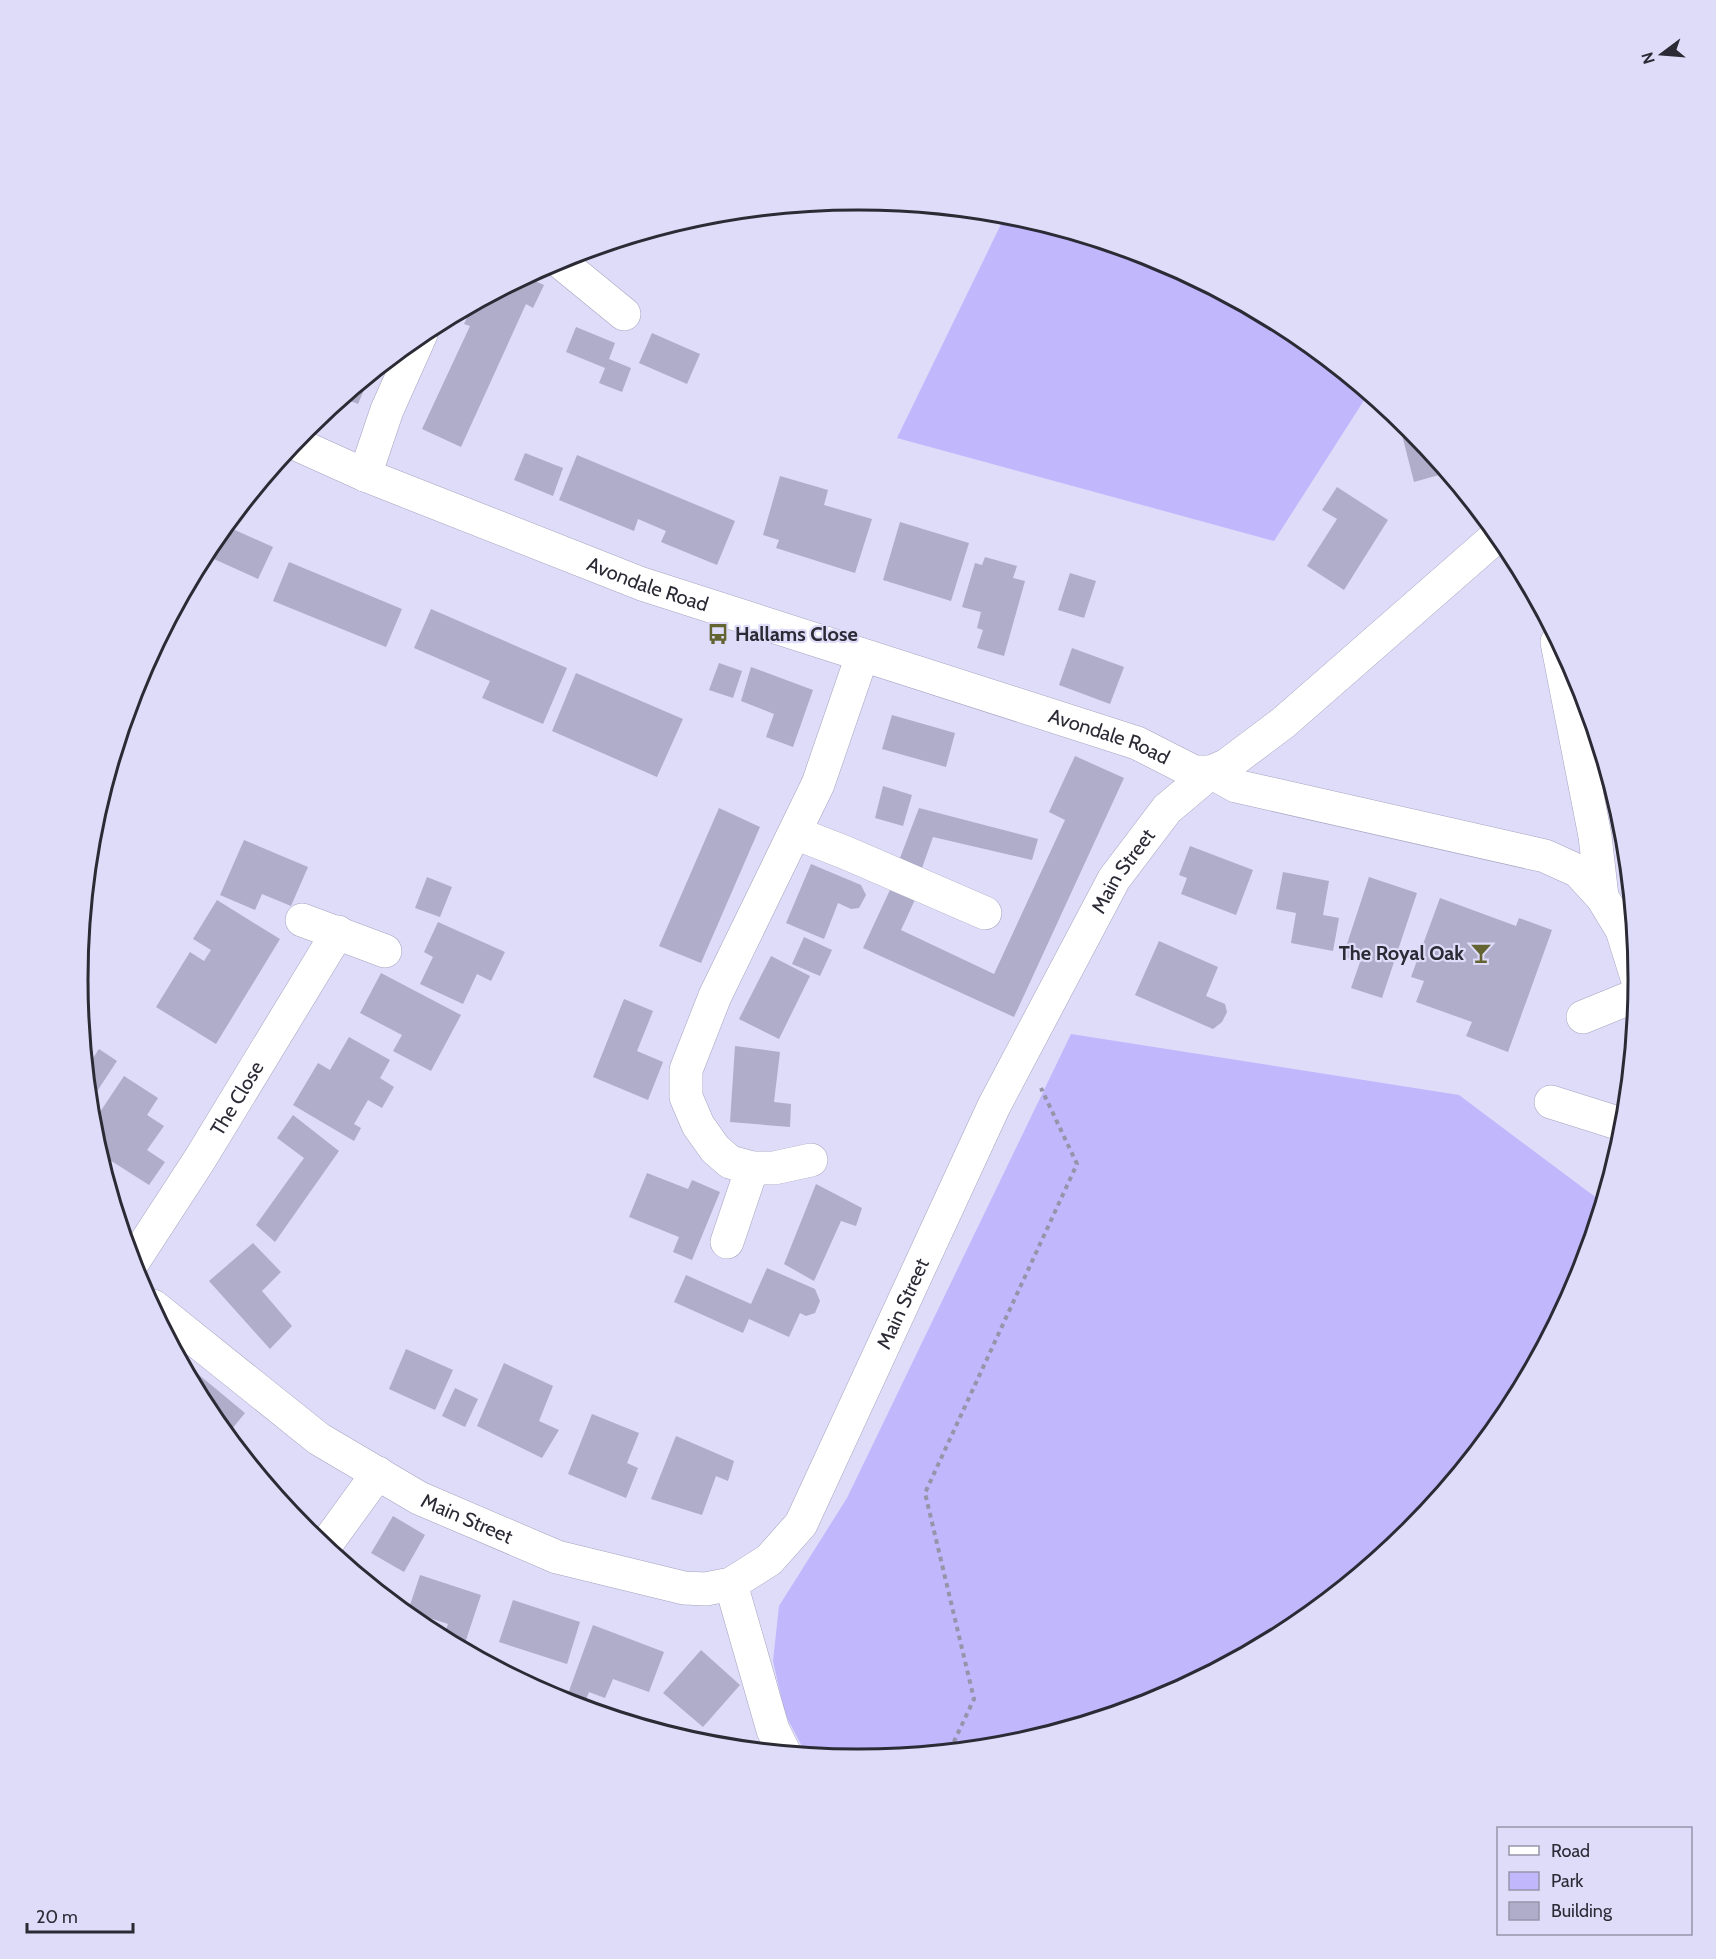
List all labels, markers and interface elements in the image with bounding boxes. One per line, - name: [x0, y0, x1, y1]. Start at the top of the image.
- north arrow: [1632, 24, 1692, 84]
- text: N: [1637, 50, 1659, 66]
- street label: Avondale Road: [584, 552, 711, 617]
- bus stop icon: Hallams Close: [706, 622, 730, 646]
- place label: Hallams Close: [735, 622, 858, 646]
- street label: Avondale Road: [1046, 703, 1174, 770]
- street label: Main Street: [1086, 824, 1160, 917]
- place label: The Royal Oak: [1339, 941, 1464, 965]
- bar icon: The Royal Oak: [1469, 941, 1493, 965]
- street label: The Close: [205, 1057, 269, 1140]
- street label: Main Street: [872, 1254, 934, 1353]
- street label: Main Street: [418, 1488, 517, 1549]
- legend: [1497, 1827, 1692, 1935]
- text: Road: [1551, 1840, 1590, 1862]
- text: Park: [1551, 1870, 1584, 1892]
- scale bar: [27, 1896, 134, 1934]
- text: Building: [1551, 1900, 1613, 1922]
- text: 20 m: [36, 1906, 78, 1928]

